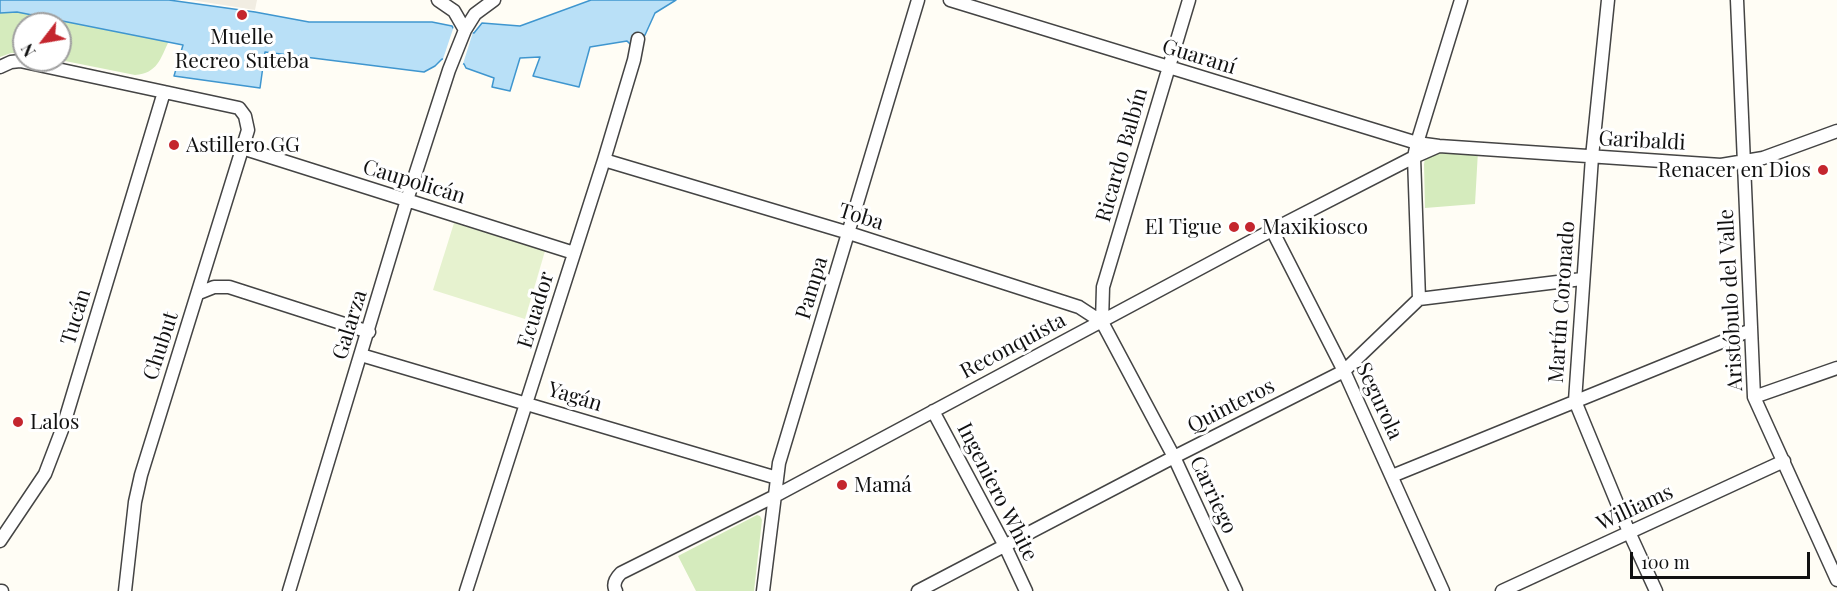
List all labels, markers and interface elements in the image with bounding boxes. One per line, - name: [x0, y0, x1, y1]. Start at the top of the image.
- marker: Muelle Recreo Suteba: [235, 8, 249, 22]
- north arrow: [12, 12, 72, 72]
- place label: Muelle Recreo Suteba: [175, 24, 309, 74]
- street label: Guaraní: [1159, 34, 1239, 80]
- text: N: [16, 40, 40, 61]
- street label: Ricardo Balbín: [1091, 85, 1153, 225]
- street label: Garibaldi: [1598, 126, 1686, 156]
- place label: Astillero GG: [186, 132, 300, 158]
- marker: Astillero GG: [167, 138, 181, 152]
- street label: Caupolicán: [360, 154, 468, 210]
- place label: Renacer en Dios: [1658, 157, 1811, 183]
- marker: Renacer en Dios: [1816, 163, 1830, 177]
- street label: Toba: [835, 198, 887, 236]
- street label: Aristóbulo del Valle: [1714, 208, 1748, 392]
- place label: El Tigue: [1145, 214, 1222, 240]
- place label: Maxikiosco: [1262, 214, 1368, 240]
- marker: El Tigue: [1227, 220, 1241, 234]
- marker: Maxikiosco: [1243, 220, 1257, 234]
- street label: Martín Coronado: [1544, 220, 1580, 384]
- street label: Pampa: [791, 254, 833, 322]
- street label: Ecuador: [512, 269, 560, 351]
- street label: Tucán: [56, 286, 96, 348]
- street label: Galarza: [328, 287, 372, 363]
- street label: Reconquista: [956, 308, 1070, 384]
- street label: Chubut: [138, 309, 184, 383]
- street label: Segurola: [1350, 359, 1408, 443]
- street label: Quinteros: [1183, 373, 1279, 439]
- street label: Yagán: [545, 377, 605, 417]
- place label: Lalos: [30, 409, 79, 435]
- marker: Lalos: [11, 415, 25, 429]
- street label: Ingeniero White: [951, 419, 1043, 565]
- street label: Carriego: [1184, 452, 1242, 538]
- place label: Mamá: [854, 472, 912, 498]
- marker: Mamá: [835, 478, 849, 492]
- street label: Williams: [1593, 479, 1677, 537]
- scale bar: [1633, 540, 1813, 578]
- text: 100 m: [1641, 550, 1690, 574]

